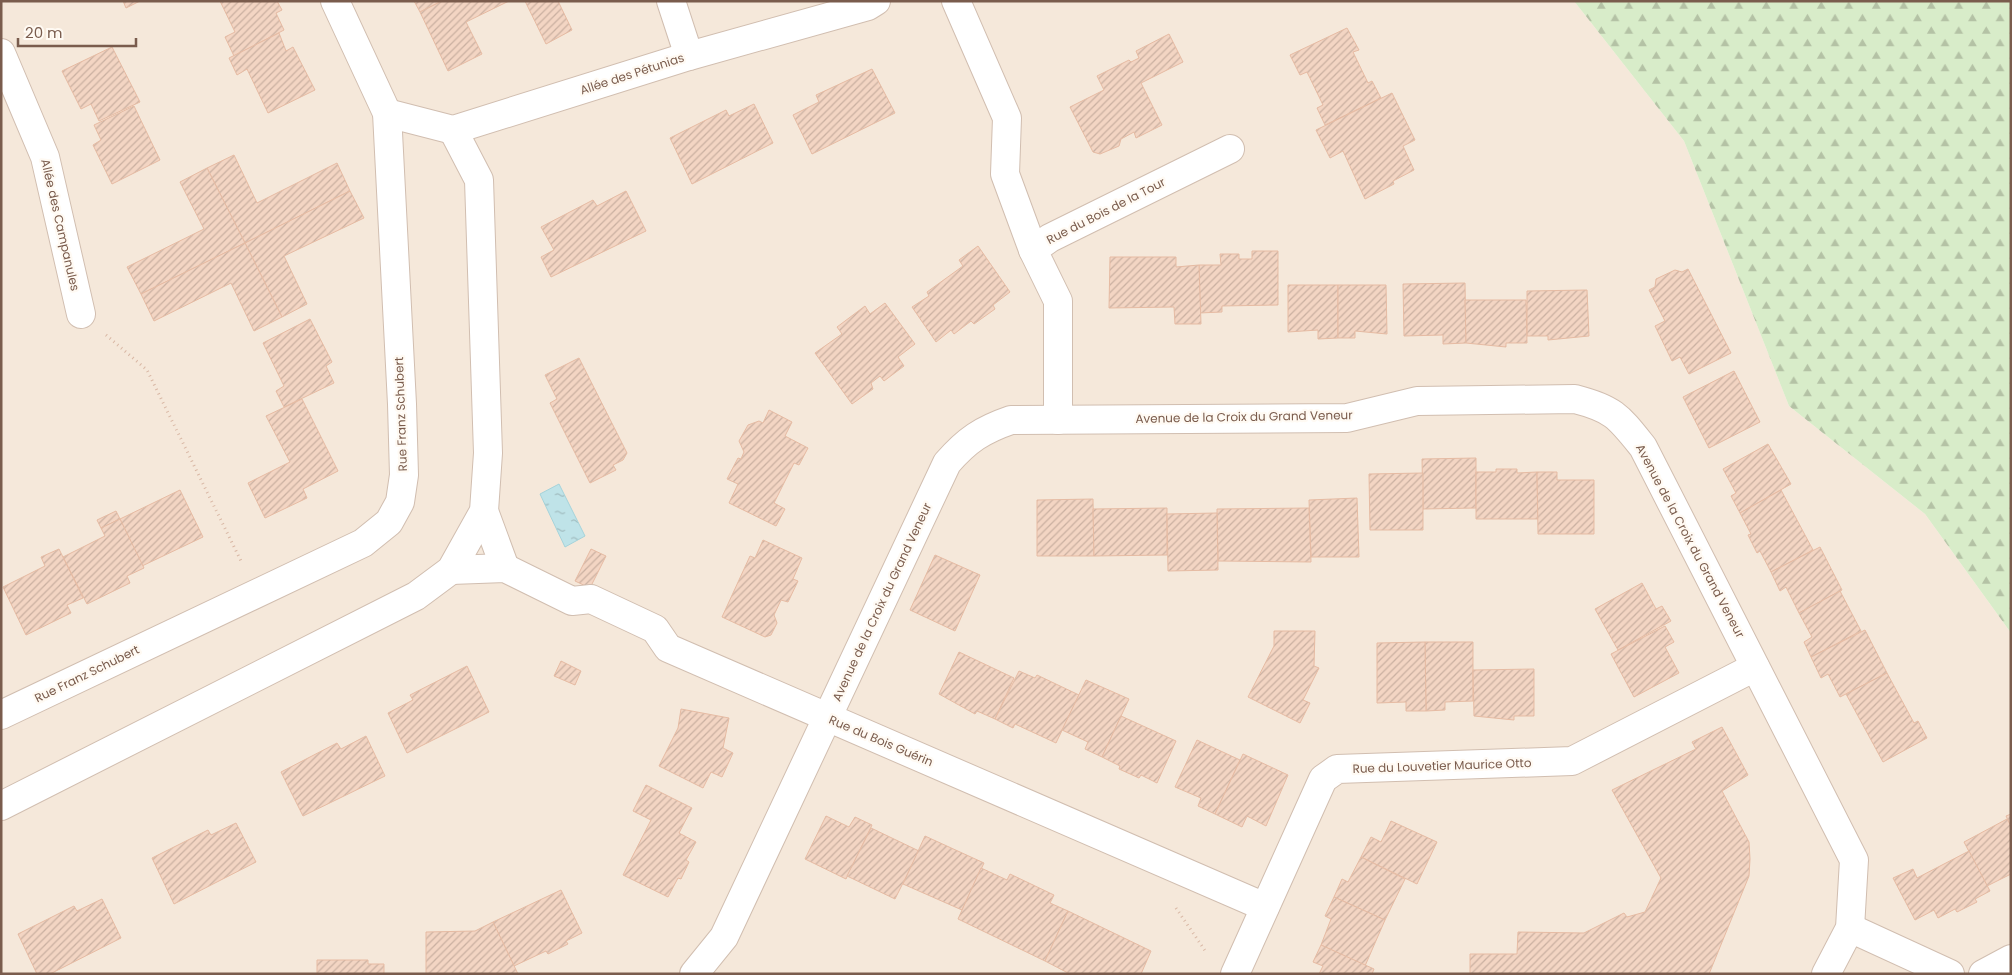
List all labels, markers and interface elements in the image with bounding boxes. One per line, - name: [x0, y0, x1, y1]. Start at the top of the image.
- scale bar: [18, 15, 135, 47]
- text: 20 m: [25, 22, 63, 43]
- street label: Allée des Pétunias: [578, 49, 686, 98]
- street label: Allée des Campanules: [37, 157, 84, 293]
- street label: Rue du Bois de la Tour: [1043, 173, 1169, 248]
- street label: Rue Franz Schubert: [390, 356, 411, 472]
- street label: Avenue de la Croix du Grand Veneur: [1135, 406, 1353, 427]
- street label: Avenue de la Croix du Grand Veneur: [1632, 441, 1749, 641]
- street label: Avenue de la Croix du Grand Veneur: [828, 499, 935, 704]
- street label: Rue Franz Schubert: [32, 641, 142, 706]
- street label: Rue du Bois Guérin: [826, 711, 936, 770]
- street label: Rue du Louvetier Maurice Otto: [1352, 754, 1532, 777]

